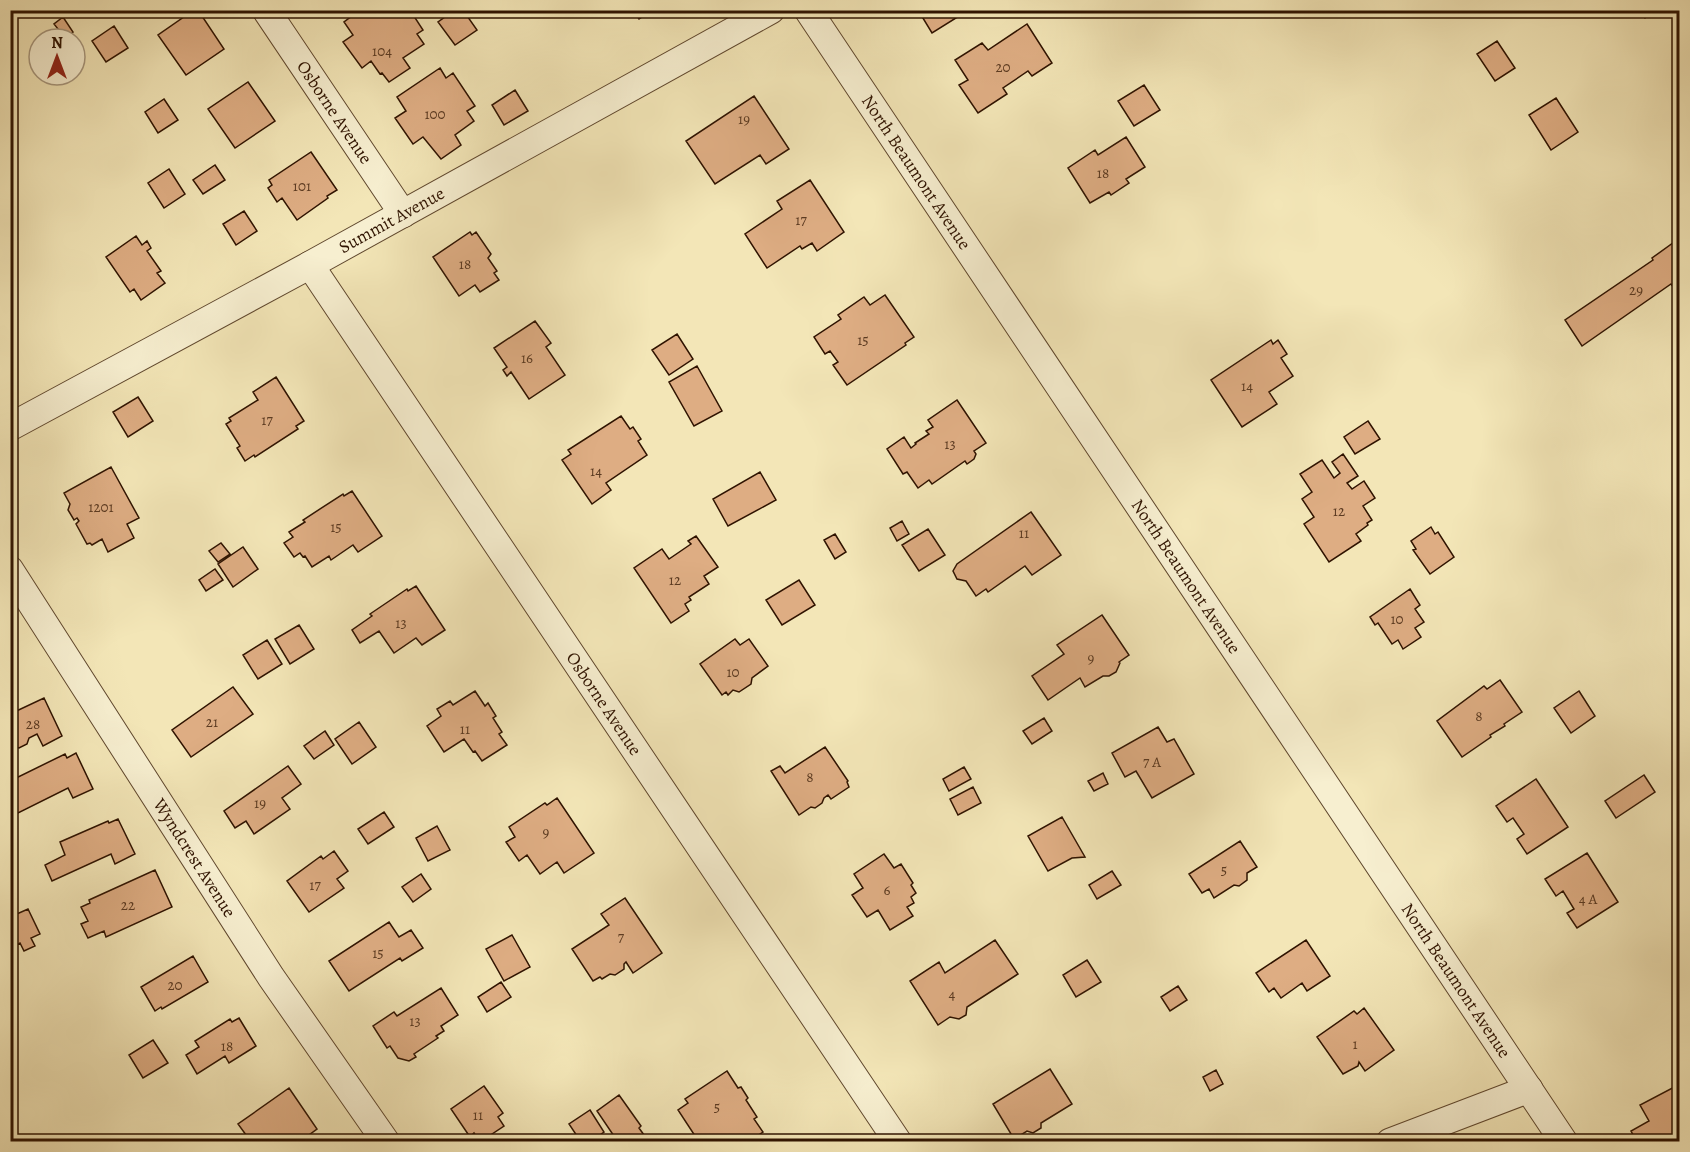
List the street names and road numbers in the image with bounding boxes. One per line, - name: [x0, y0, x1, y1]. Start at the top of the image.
- street label: Osborne Avenue: [291, 56, 378, 169]
- street label: North Beaumont Avenue: [856, 90, 977, 254]
- street label: Summit Avenue: [334, 181, 449, 259]
- street label: North Beaumont Avenue: [1126, 494, 1247, 658]
- street label: Osborne Avenue: [561, 647, 647, 760]
- street label: Wyndcrest Avenue: [147, 793, 242, 922]
- street label: North Beaumont Avenue: [1396, 898, 1516, 1063]

